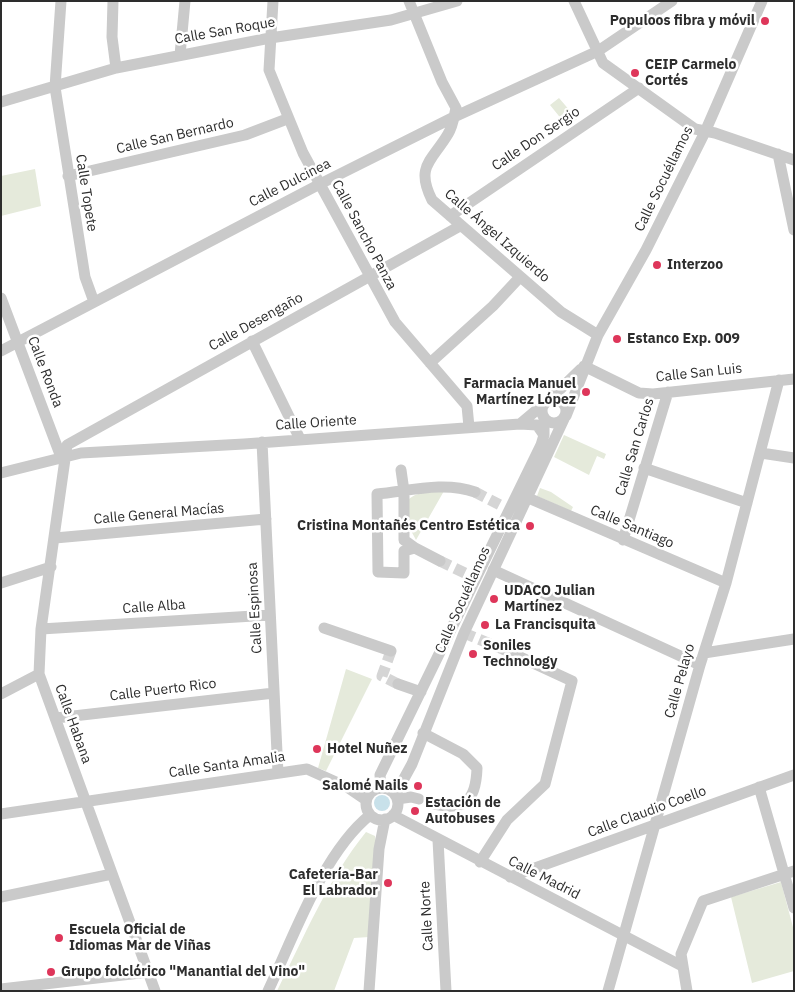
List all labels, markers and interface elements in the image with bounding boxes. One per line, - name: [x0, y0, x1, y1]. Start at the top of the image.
- place label: Populoos fibra y móvil: [610, 13, 755, 29]
- street label: Calle San Roque: [173, 14, 277, 48]
- marker: Populoos fibra y móvil: [759, 15, 771, 27]
- place label: CEIP Carmelo Cortés: [645, 57, 736, 90]
- marker: CEIP Carmelo Cortés: [629, 67, 641, 79]
- street label: Calle Don Sergio: [489, 103, 583, 175]
- street label: Calle San Bernardo: [115, 114, 235, 158]
- street label: Calle Socuéllamos: [631, 124, 697, 234]
- street label: Calle Topete: [72, 153, 100, 233]
- street label: Calle Dulcinea: [246, 155, 334, 211]
- street label: Calle Sancho Panza: [328, 177, 400, 293]
- street label: Calle Ángel Izquierdo: [441, 186, 553, 286]
- place label: Interzoo: [667, 257, 723, 273]
- marker: Interzoo: [651, 259, 663, 271]
- street label: Calle Desengaño: [206, 289, 306, 355]
- place label: Estanco Exp. 009: [627, 331, 740, 347]
- marker: Estanco Exp. 009: [611, 333, 623, 345]
- street label: Calle Ronda: [24, 334, 66, 410]
- street label: Calle San Luis: [655, 360, 743, 386]
- place label: Farmacia Manuel Martínez López: [464, 376, 576, 408]
- marker: Farmacia Manuel Martínez López: [580, 386, 592, 398]
- street label: Calle San Carlos: [612, 396, 658, 498]
- street label: Calle Oriente: [275, 412, 357, 434]
- street label: Calle General Macías: [93, 500, 225, 528]
- street label: Calle Santiago: [588, 502, 676, 552]
- place label: Cristina Montañés Centro Estética: [297, 518, 520, 534]
- marker: Cristina Montañés Centro Estética: [524, 520, 536, 532]
- street label: Calle Socuéllamos: [432, 544, 494, 656]
- street label: Calle Espinosa: [244, 562, 266, 654]
- place label: UDACO Julian Martínez: [504, 583, 595, 616]
- marker: UDACO Julian Martínez: [488, 593, 500, 605]
- street label: Calle Alba: [122, 596, 186, 618]
- place label: La Francisquita: [495, 617, 596, 633]
- marker: La Francisquita: [479, 619, 491, 631]
- place label: Soniles Technology: [483, 638, 557, 670]
- street label: Calle Pelayo: [661, 642, 699, 720]
- marker: Soniles Technology: [467, 648, 479, 660]
- street label: Calle Puerto Rico: [109, 675, 217, 705]
- street label: Calle Habana: [51, 682, 95, 766]
- place label: Hotel Nuñez: [327, 741, 408, 757]
- marker: Hotel Nuñez: [311, 743, 323, 755]
- street label: Calle Santa Amalia: [168, 749, 286, 781]
- place label: Salomé Nails: [322, 778, 408, 794]
- marker: Salomé Nails: [412, 780, 424, 792]
- street label: Calle Claudio Coello: [585, 783, 709, 841]
- place label: Estación de Autobuses: [425, 795, 501, 828]
- marker: Estación de Autobuses: [409, 805, 421, 817]
- street label: Calle Madrid: [505, 853, 583, 903]
- place label: Cafetería-Bar El Labrador: [289, 867, 378, 900]
- marker: Cafetería-Bar El Labrador: [382, 877, 394, 889]
- street label: Calle Norte: [417, 881, 437, 951]
- place label: Escuela Oficial de Idiomas Mar de Viñas: [69, 922, 211, 954]
- marker: Escuela Oficial de Idiomas Mar de Viñas: [53, 932, 65, 944]
- place label: Grupo folclórico "Manantial del Vino": [61, 964, 305, 980]
- marker: Grupo folclórico "Manantial del Vino": [45, 966, 57, 978]

